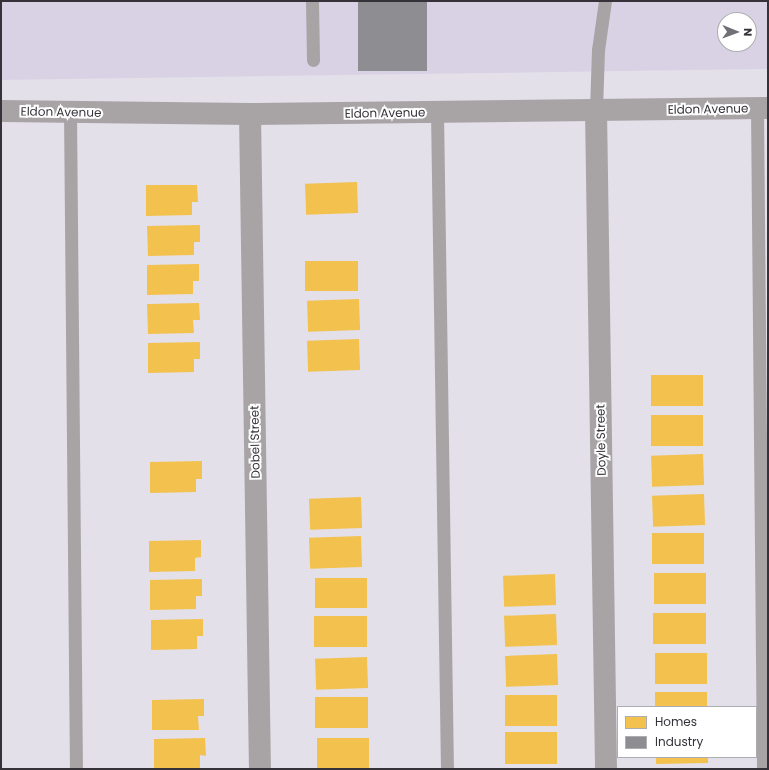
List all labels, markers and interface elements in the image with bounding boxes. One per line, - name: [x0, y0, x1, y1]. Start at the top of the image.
- north arrow: [717, 12, 757, 52]
- text: N: [740, 28, 756, 36]
- street label: Eldon Avenue: [667, 101, 749, 117]
- street label: Eldon Avenue: [20, 104, 102, 120]
- street label: Eldon Avenue: [344, 105, 426, 121]
- street label: Doyle Street: [593, 404, 609, 476]
- street label: Dobel Street: [247, 405, 263, 479]
- legend: [617, 706, 757, 758]
- text: Homes: [655, 713, 697, 730]
- text: Industry: [655, 733, 703, 750]

